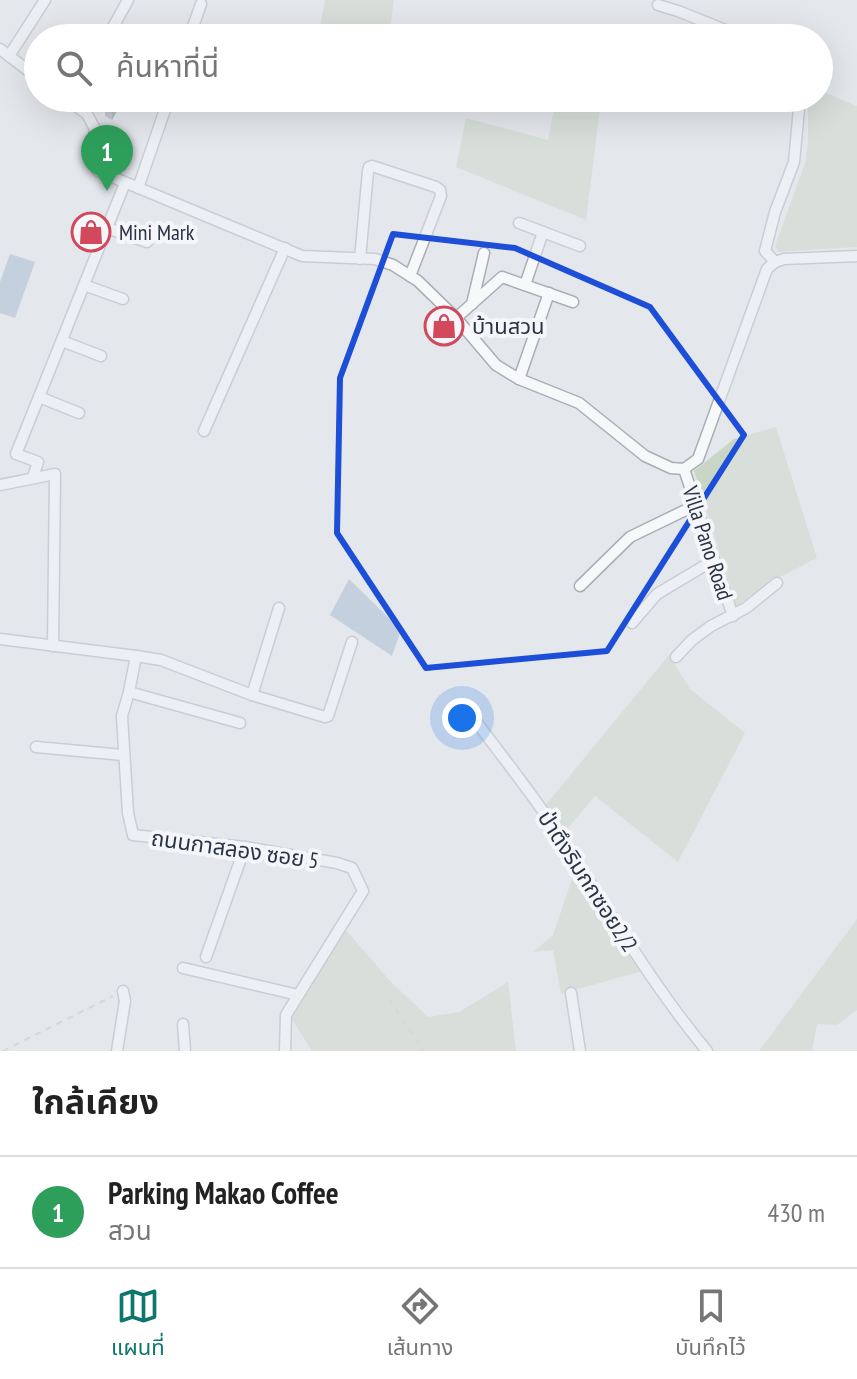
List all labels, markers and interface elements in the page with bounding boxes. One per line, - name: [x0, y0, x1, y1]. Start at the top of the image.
- search box: [24, 24, 833, 112]
- icon: search: [52, 46, 96, 90]
- text: ค้นหาที่นี่: [116, 46, 219, 85]
- pin: 1: [81, 125, 133, 191]
- shop icon: Mini Mark: [70, 211, 112, 253]
- place label: Mini Mark: [119, 218, 195, 246]
- shop icon: บ้านสวน: [423, 305, 465, 347]
- place label: บ้านสวน: [472, 312, 545, 340]
- street label: Villa Pano Road: [676, 482, 740, 604]
- your location: [442, 698, 482, 738]
- street label: ป่าตึงริมกกซอย2/2: [532, 805, 644, 957]
- street label: ถนนกาสลอง ซอย 5: [149, 823, 321, 875]
- text: ใกล้เคียง: [32, 1079, 159, 1123]
- text: Parking Makao Coffee: [108, 1173, 339, 1212]
- text: 1: [52, 1196, 64, 1229]
- text: 430 m: [767, 1196, 825, 1229]
- text: สวน: [108, 1214, 152, 1247]
- tab: แผนที่: [111, 1284, 165, 1365]
- tab: เส้นทาง: [387, 1284, 453, 1365]
- tab: บันทึกไว้: [675, 1284, 746, 1365]

